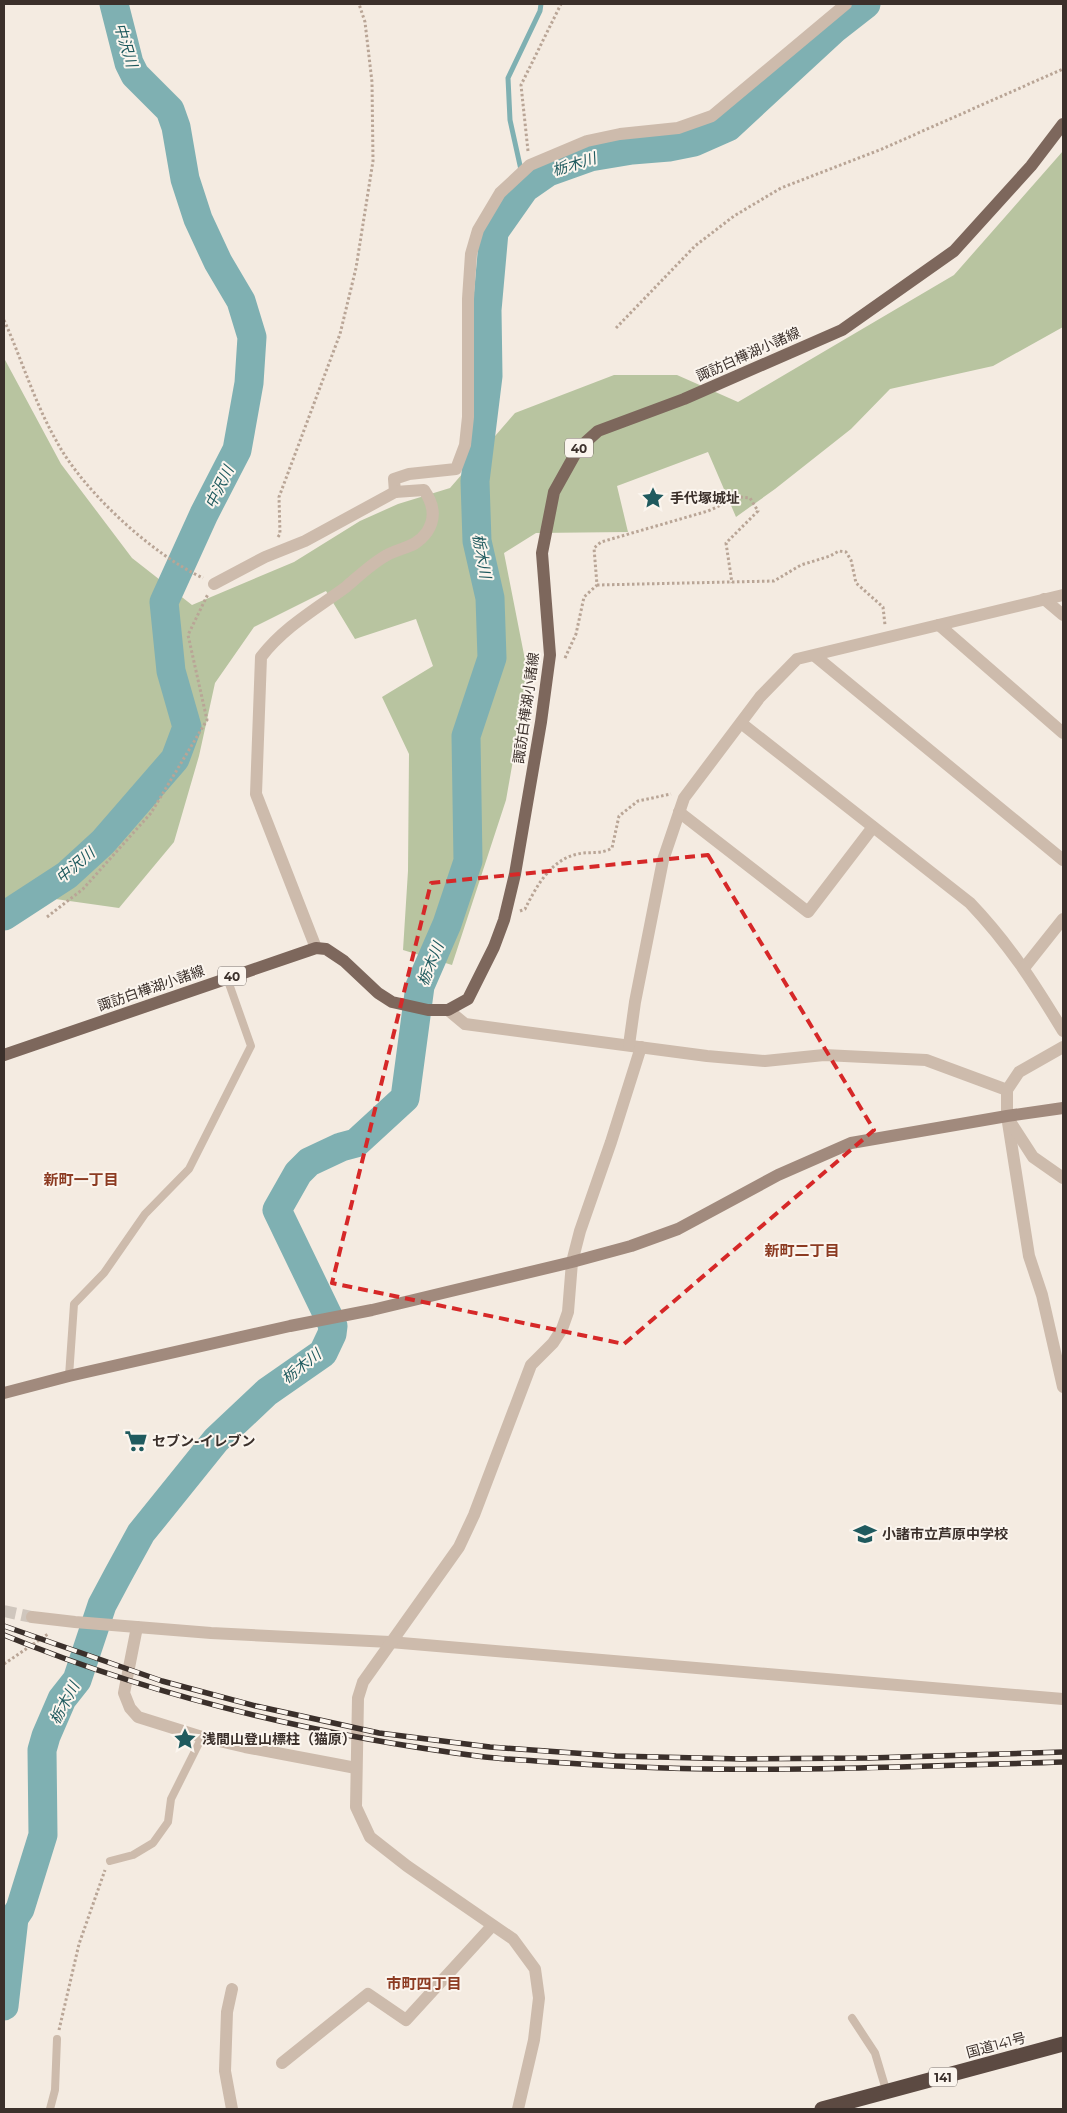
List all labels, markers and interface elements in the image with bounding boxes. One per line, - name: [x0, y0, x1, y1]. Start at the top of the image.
- water label: 中沢川: [110, 21, 142, 71]
- water label: 栃木川: [550, 148, 600, 180]
- street label: 諏訪白樺湖小諸線: [693, 323, 803, 385]
- road number: 40: [565, 438, 593, 458]
- water label: 中沢川: [201, 461, 238, 511]
- place icon: 手代塚城址: [640, 485, 666, 511]
- place label: 手代塚城址: [670, 489, 740, 507]
- water label: 栃木川: [469, 532, 496, 582]
- street label: 諏訪白樺湖小諸線: [509, 651, 543, 765]
- water label: 中沢川: [52, 842, 100, 887]
- water label: 栃木川: [413, 938, 448, 988]
- street label: 諏訪白樺湖小諸線: [95, 961, 207, 1015]
- road number: 40: [218, 966, 246, 986]
- district label: 新町一丁目: [43, 1170, 119, 1189]
- district label: 新町二丁目: [764, 1241, 840, 1260]
- water label: 栃木川: [277, 1343, 326, 1387]
- supermarket icon: セブン-イレブン: [123, 1428, 149, 1454]
- place label: セブン-イレブン: [152, 1432, 255, 1450]
- school or university icon: 小諸市立芦原中学校: [852, 1521, 878, 1547]
- place label: 小諸市立芦原中学校: [882, 1525, 1008, 1543]
- water label: 栃木川: [45, 1677, 84, 1727]
- place icon: 浅間山登山標柱（猫原）: [172, 1726, 198, 1752]
- place label: 浅間山登山標柱（猫原）: [202, 1730, 356, 1748]
- district label: 市町四丁目: [386, 1974, 462, 1993]
- street label: 国道141号: [964, 2028, 1028, 2062]
- road number: 141: [929, 2068, 957, 2086]

